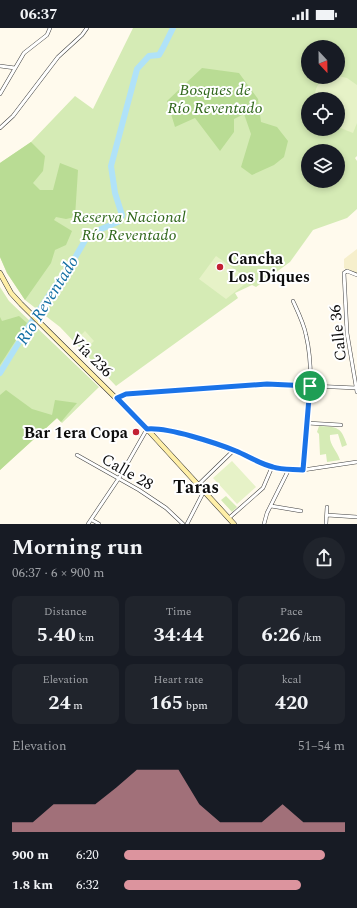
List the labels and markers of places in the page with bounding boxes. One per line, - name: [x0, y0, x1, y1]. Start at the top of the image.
- place label: Cancha Los Diques: [228, 247, 310, 289]
- marker: Cancha Los Diques: [215, 262, 225, 272]
- pin: [293, 369, 327, 403]
- place label: Bar 1era Copa: [24, 421, 129, 445]
- marker: Bar 1era Copa: [131, 427, 141, 437]

